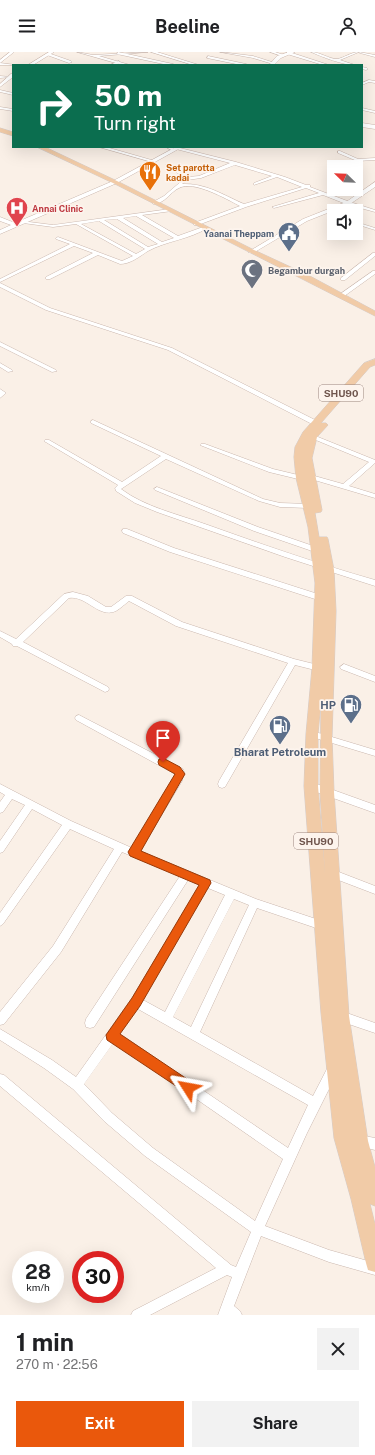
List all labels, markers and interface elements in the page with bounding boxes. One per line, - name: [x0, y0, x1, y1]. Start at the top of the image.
- icon: menu: [16, 15, 38, 37]
- icon: person: [337, 15, 359, 37]
- text: Beeline: [155, 16, 220, 37]
- text: 50 m: [94, 79, 162, 112]
- icon: right: [28, 80, 80, 132]
- text: Turn right: [94, 113, 176, 134]
- restaurant icon: Set parotta kadai: [137, 159, 163, 192]
- north arrow: [327, 160, 363, 196]
- map controls: [327, 160, 363, 240]
- place label: Set parotta kadai: [166, 162, 215, 183]
- hospital icon: Annai Clinic: [4, 195, 30, 228]
- place label: Annai Clinic: [32, 203, 83, 214]
- button: sound: [327, 204, 363, 240]
- public building icon: Yaanai Theppam: [276, 220, 302, 253]
- place label: Yaanai Theppam: [204, 228, 274, 239]
- mosque icon: Begambur durgah: [239, 257, 265, 290]
- place label: Begambur durgah: [268, 265, 345, 276]
- road number: SHU90: [319, 385, 363, 401]
- fuel station icon: HP: [338, 692, 364, 725]
- place label: HP: [320, 699, 336, 711]
- fuel station icon: Bharat Petroleum: [267, 713, 293, 746]
- pin: [146, 721, 180, 762]
- icon: arrive: [152, 727, 174, 749]
- place label: Bharat Petroleum: [234, 746, 326, 758]
- road number: SHU90: [294, 833, 338, 849]
- position arrow: [167, 1067, 209, 1109]
- speed limit sign: 30: [72, 1251, 124, 1303]
- text: 28: [25, 1260, 51, 1284]
- text: km/h: [26, 1281, 50, 1293]
- text: 1 min: [16, 1328, 74, 1356]
- button: close: [317, 1328, 359, 1370]
- text: 270 m · 22:56: [16, 1357, 98, 1372]
- button: Exit: [16, 1401, 184, 1447]
- button: Share: [192, 1401, 359, 1447]

